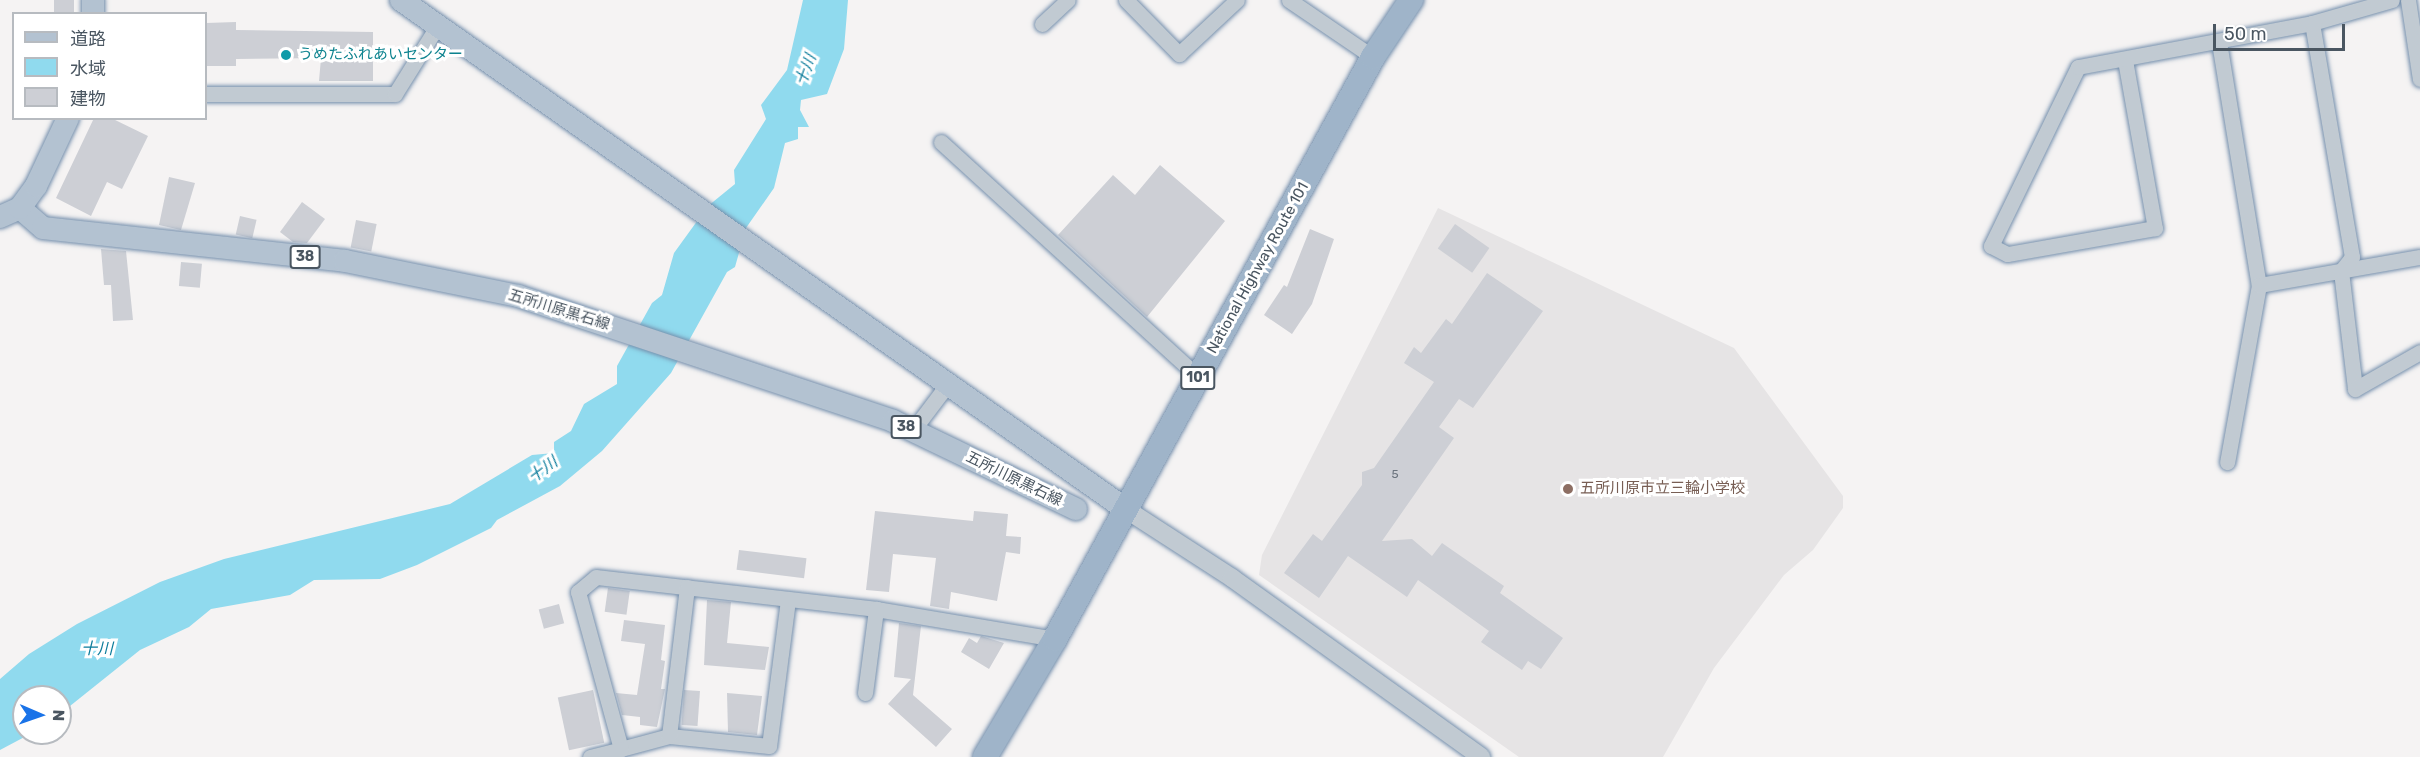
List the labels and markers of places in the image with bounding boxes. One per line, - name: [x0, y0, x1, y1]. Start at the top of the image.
- place label: うめたふれあいセンター: [298, 46, 463, 64]
- marker: うめたふれあいセンター: [279, 48, 293, 62]
- place label: 五所川原市立三輪小学校: [1580, 480, 1745, 498]
- marker: 五所川原市立三輪小学校: [1561, 482, 1575, 496]

